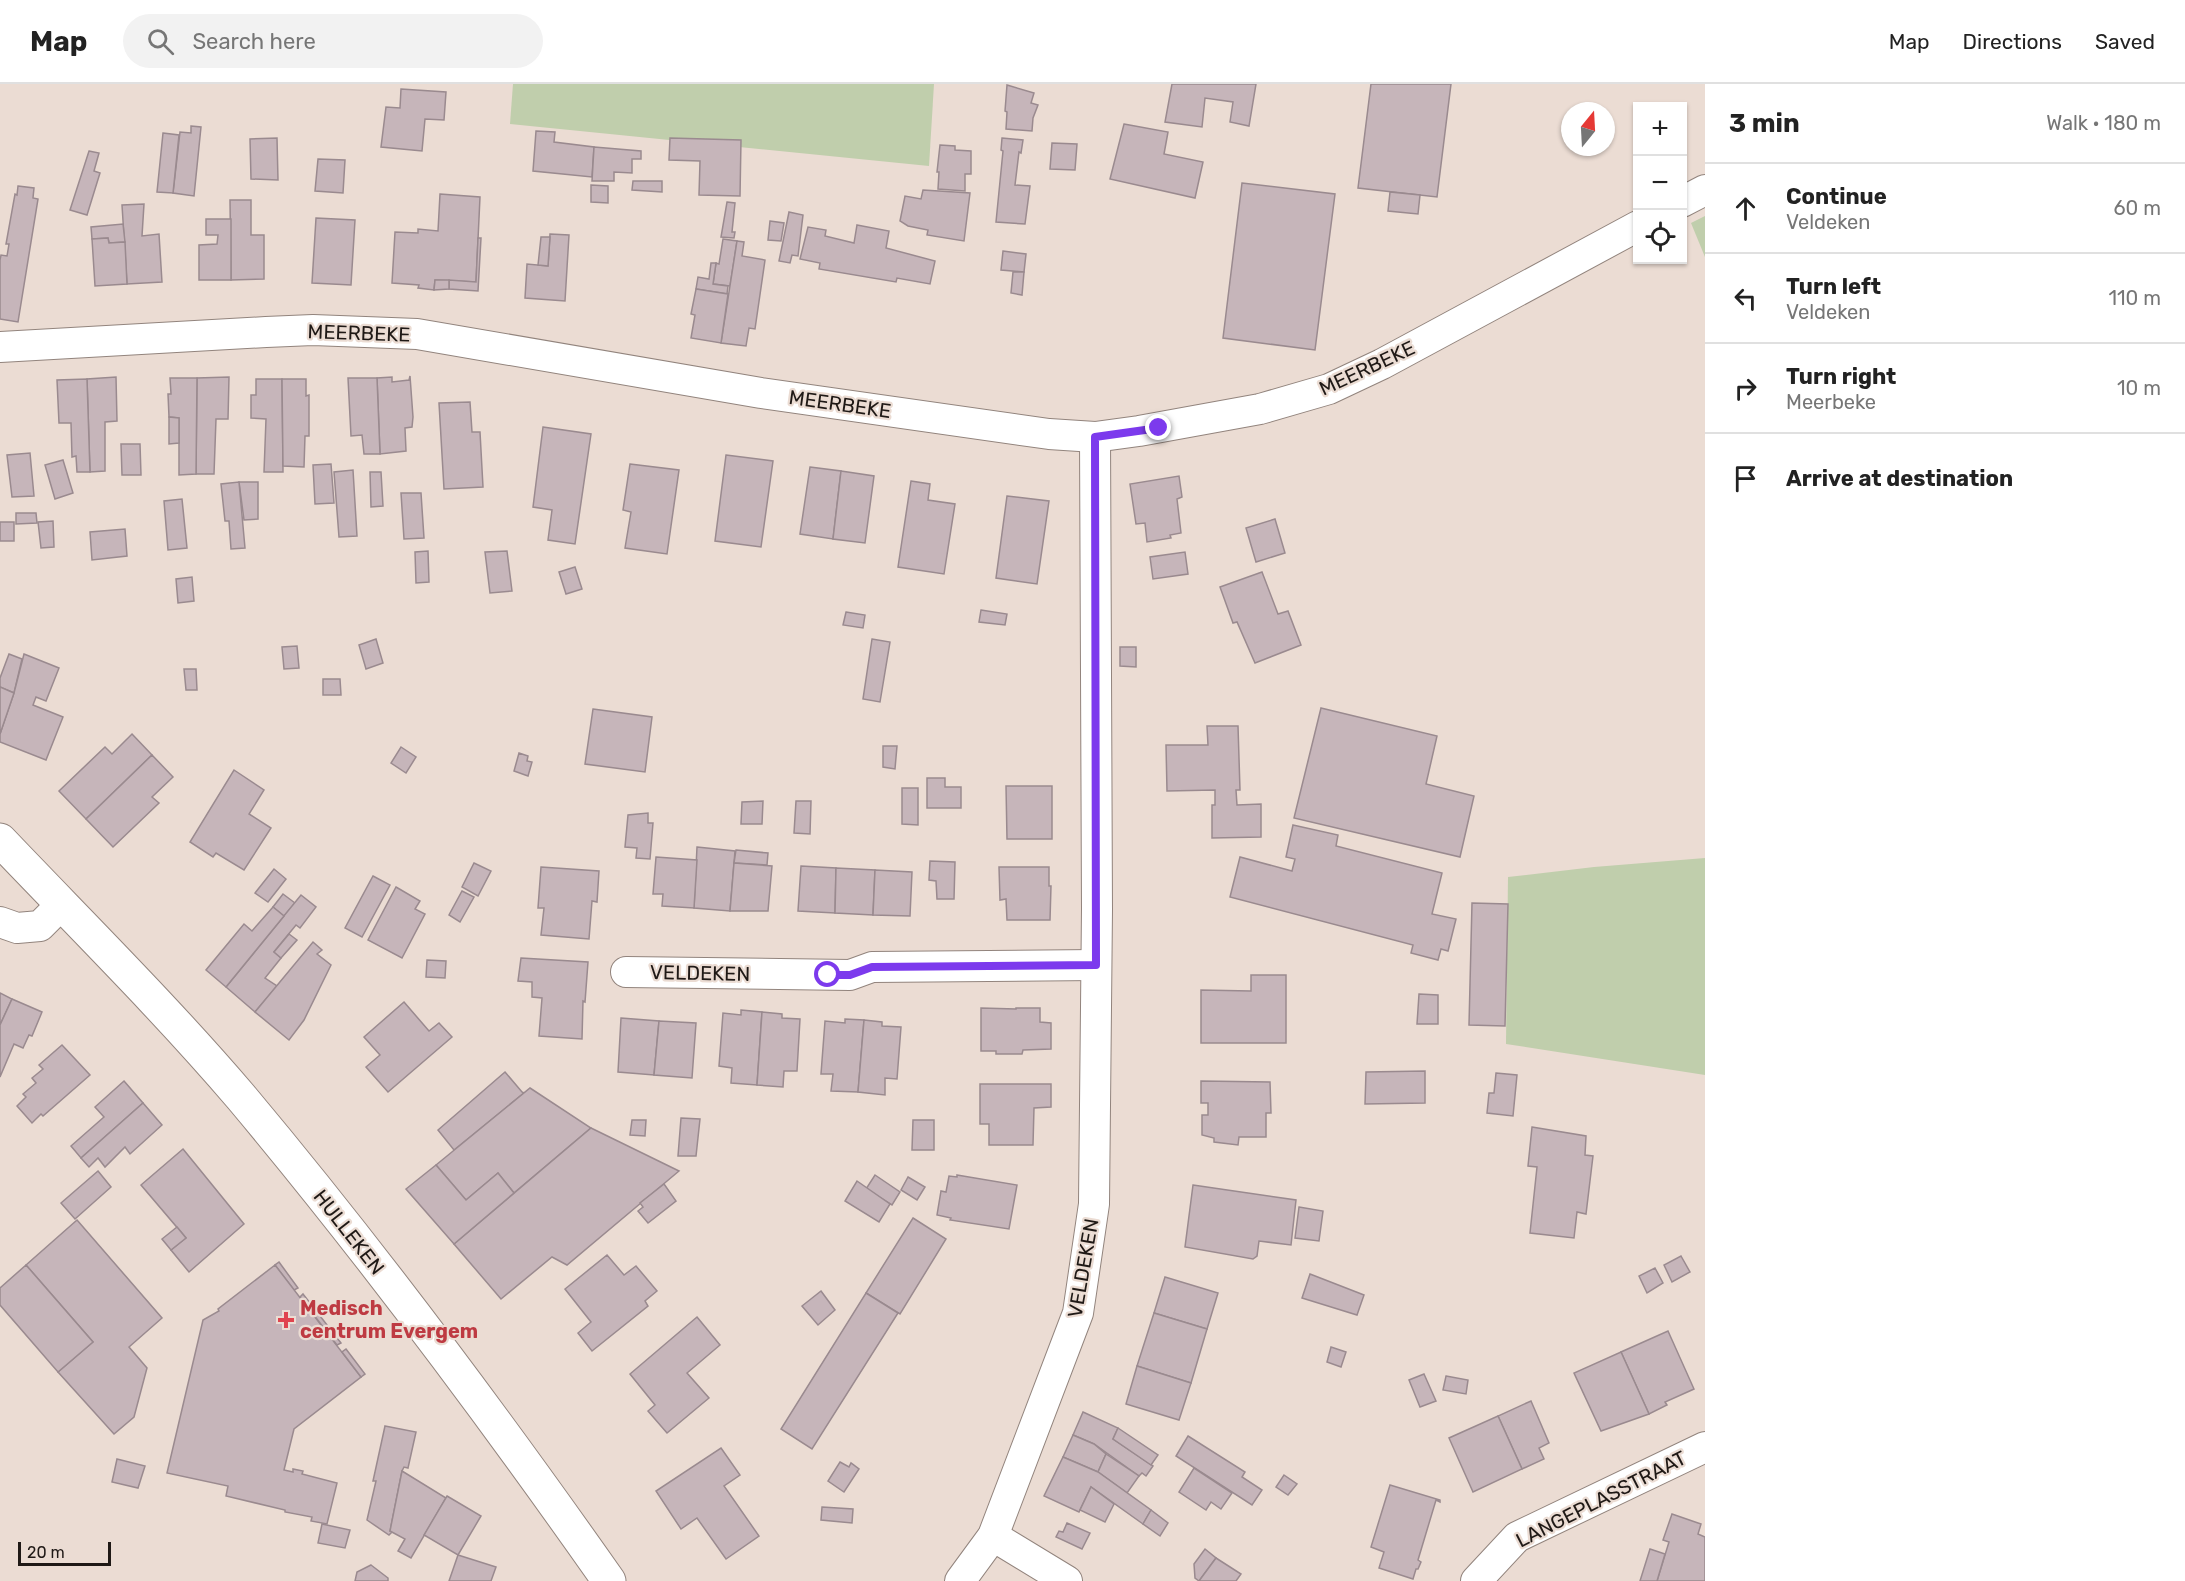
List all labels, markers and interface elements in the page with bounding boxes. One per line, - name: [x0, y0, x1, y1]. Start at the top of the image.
- search box: [123, 14, 543, 68]
- text: Map: [30, 25, 87, 58]
- icon: search: [144, 25, 177, 58]
- text: Search here: [192, 28, 316, 55]
- text: Map: [1889, 29, 1930, 54]
- text: Directions: [1963, 29, 2062, 54]
- text: Saved: [2095, 29, 2155, 54]
- north arrow: [1561, 102, 1615, 156]
- map controls: [1633, 102, 1687, 264]
- button: +: [1633, 102, 1687, 156]
- text: 3 min: [1729, 108, 1800, 139]
- text: Walk · 180 m: [2046, 111, 2161, 135]
- button: −: [1633, 156, 1687, 210]
- text: Continue: [1786, 183, 1887, 210]
- icon: ahead: [1729, 192, 1762, 225]
- text: 60 m: [2114, 196, 2161, 220]
- button: locate: [1633, 210, 1687, 264]
- text: Veldeken: [1786, 210, 1870, 234]
- text: Turn left: [1786, 273, 1881, 300]
- icon: left: [1729, 282, 1762, 315]
- text: 110 m: [2109, 286, 2161, 310]
- text: Veldeken: [1786, 300, 1870, 324]
- street label: MEERBEKE: [307, 319, 411, 347]
- street label: MEERBEKE: [1315, 335, 1419, 401]
- text: Turn right: [1786, 363, 1896, 390]
- icon: right: [1729, 372, 1762, 405]
- text: 10 m: [2117, 376, 2161, 400]
- street label: MEERBEKE: [787, 385, 893, 423]
- text: Meerbeke: [1786, 390, 1876, 414]
- route end: [1145, 414, 1171, 440]
- icon: arrive: [1729, 462, 1762, 495]
- text: Arrive at destination: [1786, 465, 2013, 492]
- street label: VELDEKEN: [650, 960, 750, 986]
- route start: [814, 961, 840, 987]
- street label: HULLEKEN: [308, 1185, 390, 1279]
- street label: VELDEKEN: [1062, 1216, 1104, 1320]
- place label: Medisch centrum Evergem: [300, 1296, 478, 1343]
- marker: Medisch centrum Evergem: [277, 1311, 295, 1329]
- street label: LANGEPLASSTRAAT: [1512, 1445, 1691, 1552]
- scale bar: [18, 1539, 111, 1566]
- text: 20 m: [27, 1543, 65, 1562]

